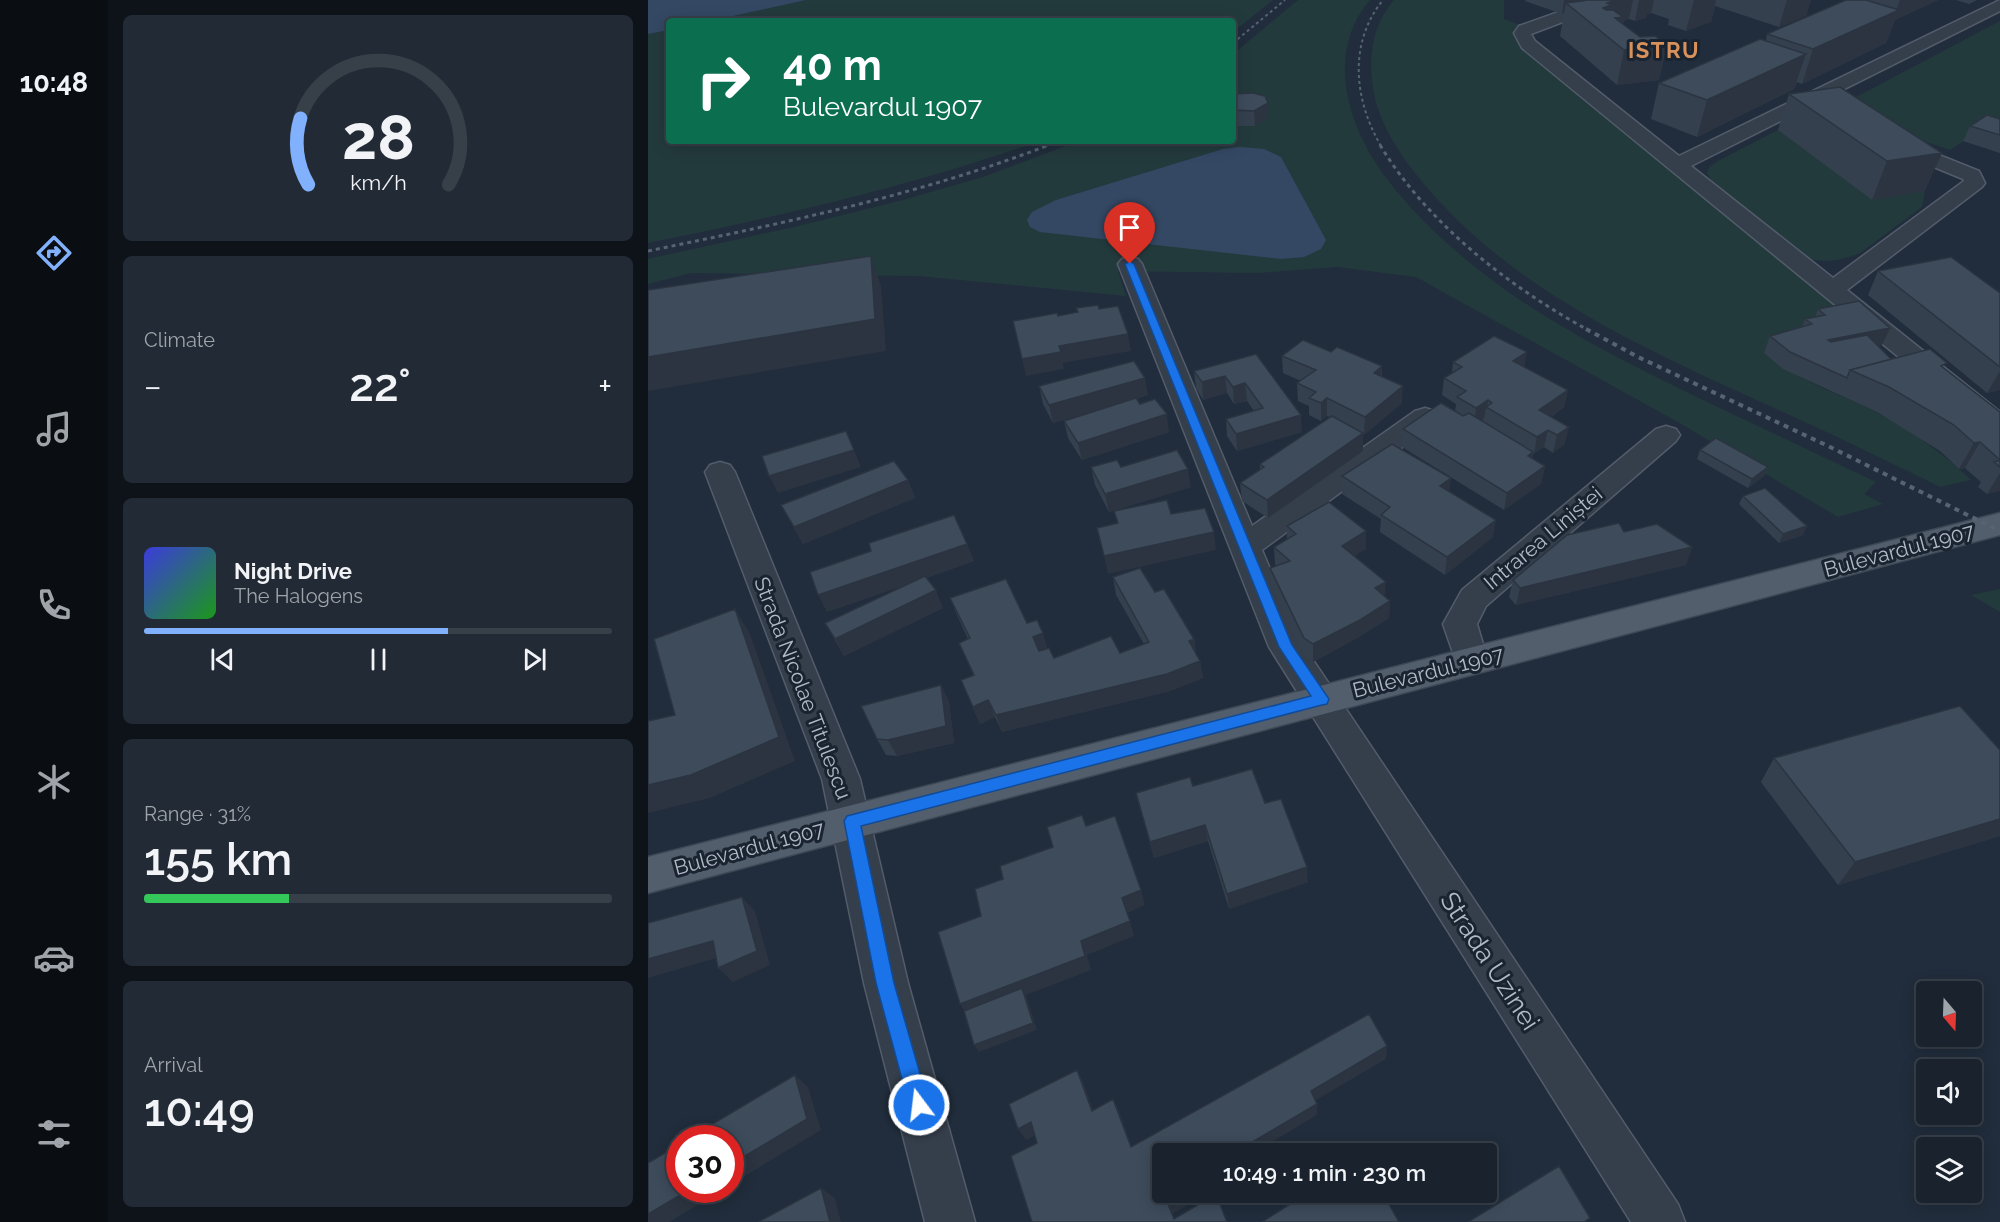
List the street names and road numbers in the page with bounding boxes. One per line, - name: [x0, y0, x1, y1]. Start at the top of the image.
- street label: Intrarea Liniștei: [1479, 481, 1607, 595]
- street label: Bulevardul 1907: [1821, 518, 1978, 582]
- street label: Strada Nicolae Titulescu: [749, 573, 857, 803]
- street label: Bulevardul 1907: [1350, 641, 1507, 703]
- street label: Bulevardul 1907: [671, 816, 828, 880]
- street label: Strada Uzinei: [1434, 886, 1546, 1036]

